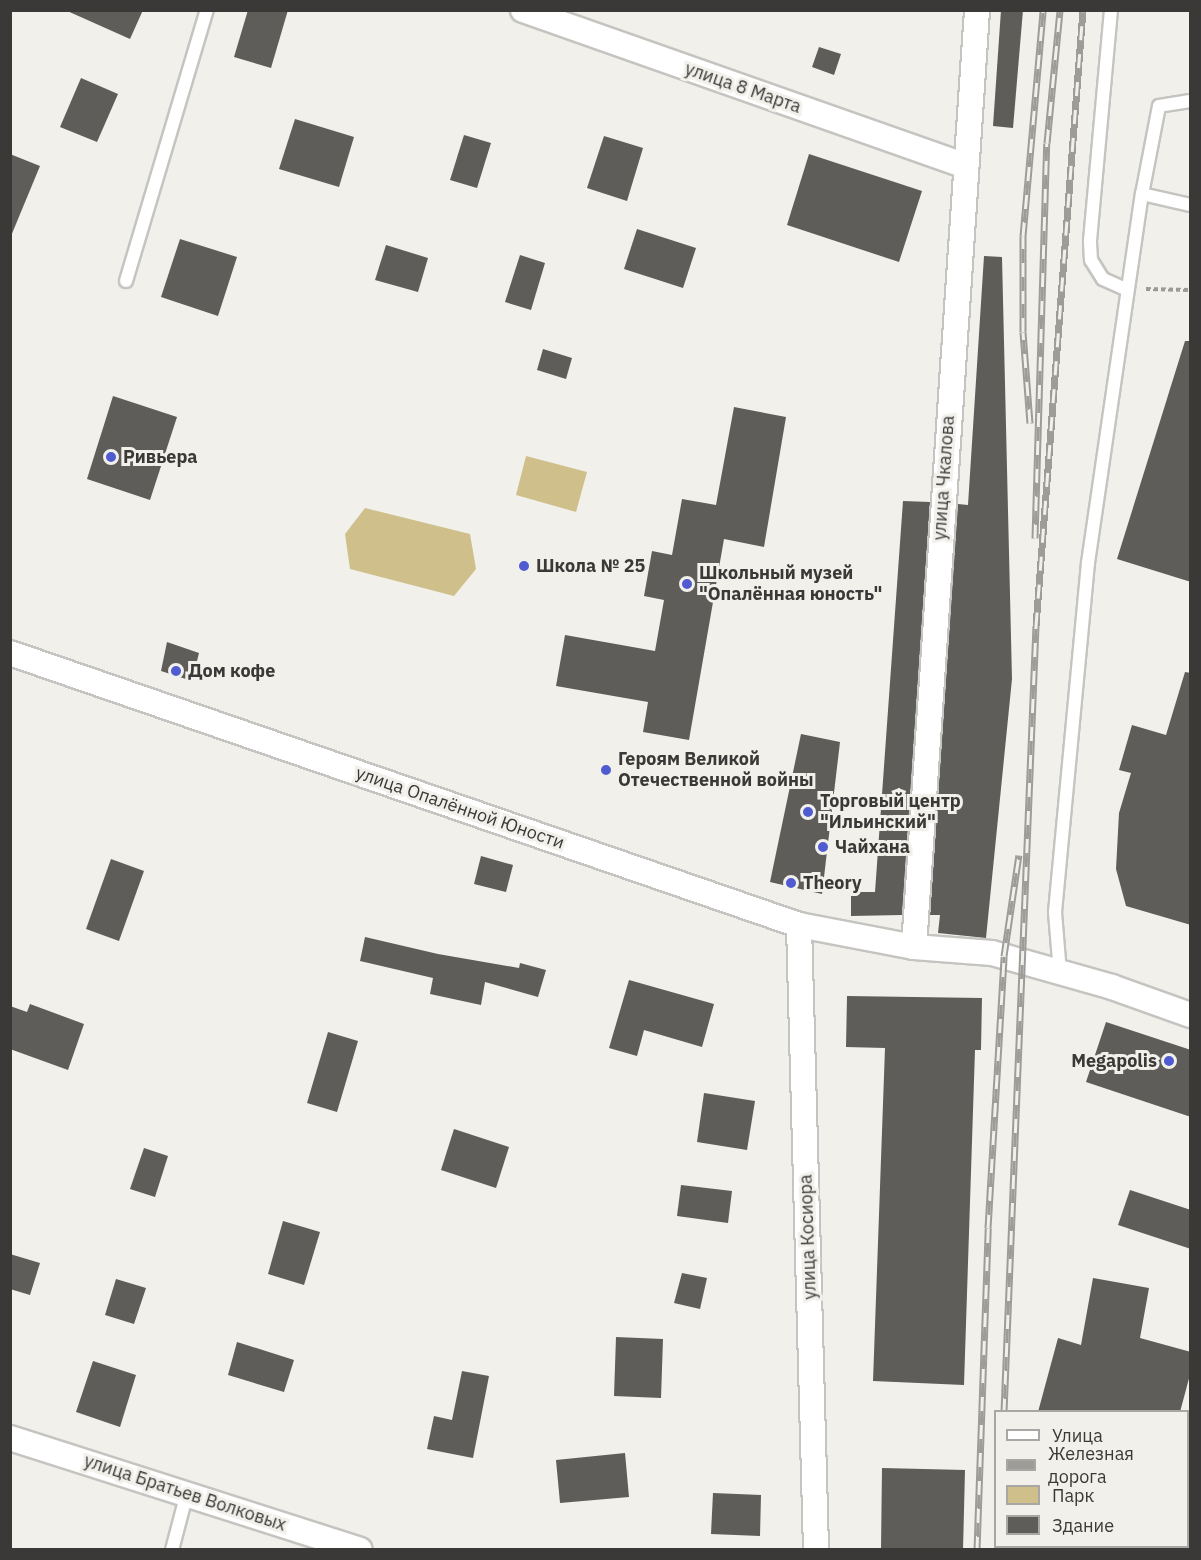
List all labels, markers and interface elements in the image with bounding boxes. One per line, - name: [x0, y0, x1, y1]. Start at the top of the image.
- street label: улица 8 Марта: [682, 58, 804, 118]
- street label: улица Чкалова: [929, 415, 959, 541]
- place label: Ривьера: [123, 446, 198, 468]
- marker: Ривьера: [104, 450, 118, 464]
- place label: Школа № 25: [536, 555, 645, 577]
- marker: Школа № 25: [517, 559, 531, 573]
- place label: Школьный музей "Опалённая юность": [699, 563, 882, 606]
- marker: Школьный музей "Опалённая юность": [680, 577, 694, 591]
- place label: Дом кофе: [188, 660, 275, 682]
- marker: Дом кофе: [169, 664, 183, 678]
- place label: Героям Великой Отечественной войны: [618, 749, 814, 792]
- street label: улица Опалённой Юности: [353, 762, 567, 854]
- marker: Героям Великой Отечественной войны: [599, 763, 613, 777]
- place label: Торговый центр "Ильинский": [820, 791, 961, 834]
- marker: Торговый центр "Ильинский": [801, 805, 815, 819]
- place label: Чайхана: [835, 836, 910, 858]
- marker: Чайхана: [816, 840, 830, 854]
- place label: Theory: [803, 872, 862, 894]
- marker: Theory: [784, 876, 798, 890]
- place label: Megapolis: [1071, 1050, 1157, 1072]
- marker: Megapolis: [1162, 1054, 1176, 1068]
- street label: улица Косиора: [795, 1174, 821, 1300]
- legend: [994, 1410, 1189, 1548]
- text: Улица: [1052, 1424, 1103, 1447]
- text: Железная дорога: [1048, 1442, 1134, 1488]
- street label: улица Братьев Волковых: [81, 1450, 289, 1536]
- text: Парк: [1052, 1484, 1094, 1507]
- text: Здание: [1052, 1514, 1114, 1537]

